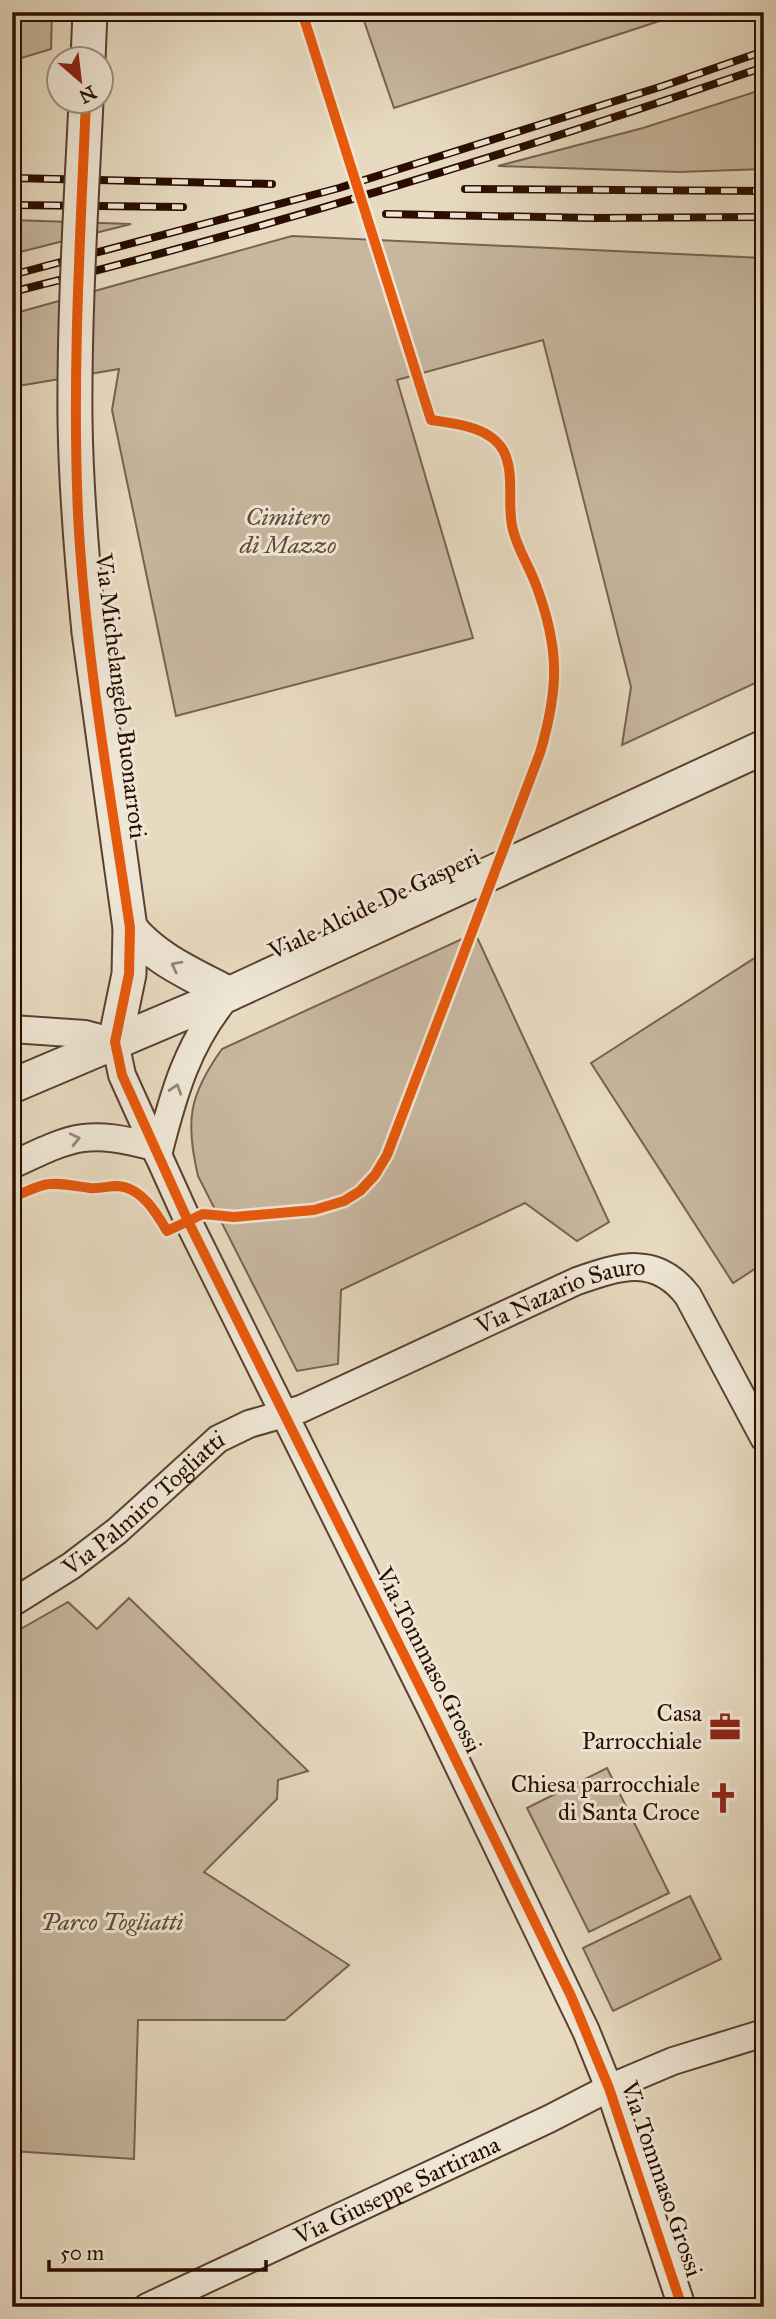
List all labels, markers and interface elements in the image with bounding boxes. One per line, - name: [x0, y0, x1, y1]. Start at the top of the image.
- north arrow: [46, 46, 116, 116]
- text: N: [75, 81, 100, 109]
- park label: Cimitero di Mazzo: [239, 502, 336, 560]
- street label: Via Michelangelo Buonarroti: [88, 551, 153, 841]
- street label: Viale Alcide De Gasperi: [263, 842, 485, 967]
- one-way arrow: [171, 960, 184, 974]
- one-way arrow: [167, 1083, 182, 1095]
- one-way arrow: [69, 1133, 81, 1148]
- street label: Via Nazario Sauro: [470, 1252, 647, 1341]
- street label: Via Palmiro Togliatti: [56, 1423, 230, 1583]
- street label: Via Tommaso Grossi: [369, 1561, 489, 1758]
- place label: Casa Parrocchiale: [582, 1698, 703, 1756]
- office icon: Casa Parrocchiale: [708, 1710, 742, 1744]
- place label: Chiesa parrocchiale di Santa Croce: [511, 1769, 700, 1827]
- church icon: Chiesa parrocchiale di Santa Croce: [706, 1781, 740, 1815]
- park label: Parco Togliatti: [41, 1907, 183, 1937]
- street label: Via Tommaso Grossi: [614, 2076, 710, 2281]
- street label: Via Giuseppe Sartirana: [288, 2129, 505, 2251]
- scale bar: [49, 2228, 266, 2272]
- text: 50 m: [60, 2240, 105, 2266]

